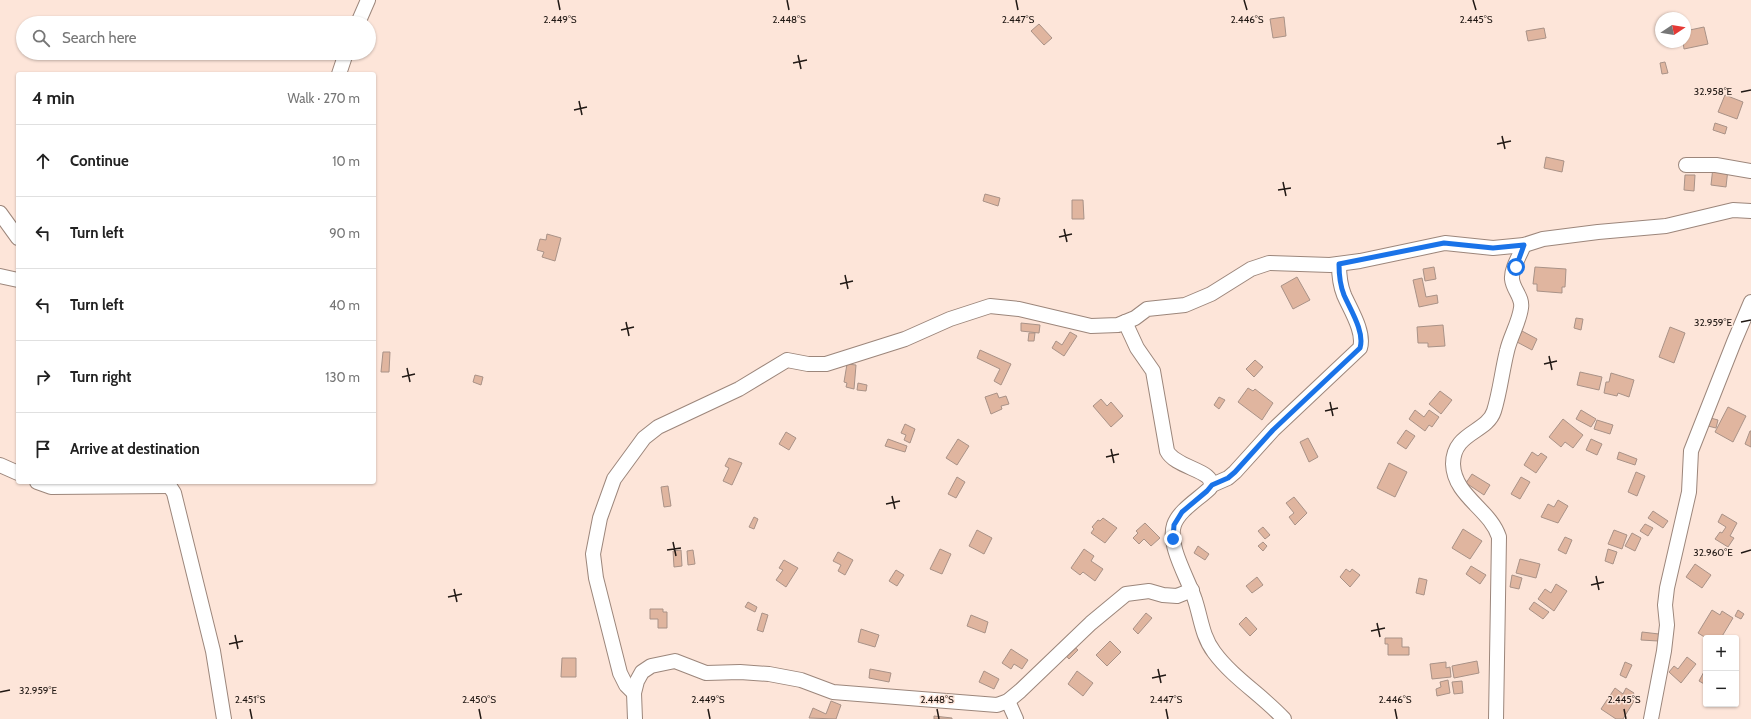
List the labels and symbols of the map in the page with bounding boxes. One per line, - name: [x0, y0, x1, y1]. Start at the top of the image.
- north arrow: [1655, 12, 1691, 48]
- text: 2.449°S: [543, 13, 577, 26]
- text: 2.448°S: [772, 13, 806, 26]
- text: 2.447°S: [1002, 13, 1034, 26]
- text: 2.446°S: [1230, 13, 1264, 26]
- text: 2.445°S: [1459, 13, 1493, 26]
- text: 32.958°E: [1694, 85, 1733, 98]
- route start: [1507, 258, 1525, 276]
- text: 32.959°E: [1694, 316, 1732, 329]
- route end: [1164, 530, 1182, 548]
- text: 32.960°E: [1693, 546, 1733, 559]
- text: 32.959°E: [19, 684, 57, 697]
- text: 2.451°S: [235, 693, 265, 706]
- text: 2.450°S: [462, 693, 496, 706]
- text: 2.449°S: [691, 693, 725, 706]
- text: 2.448°S: [920, 693, 954, 706]
- text: 2.447°S: [1150, 693, 1182, 706]
- text: 2.446°S: [1378, 693, 1412, 706]
- text: 2.445°S: [1607, 693, 1641, 706]

